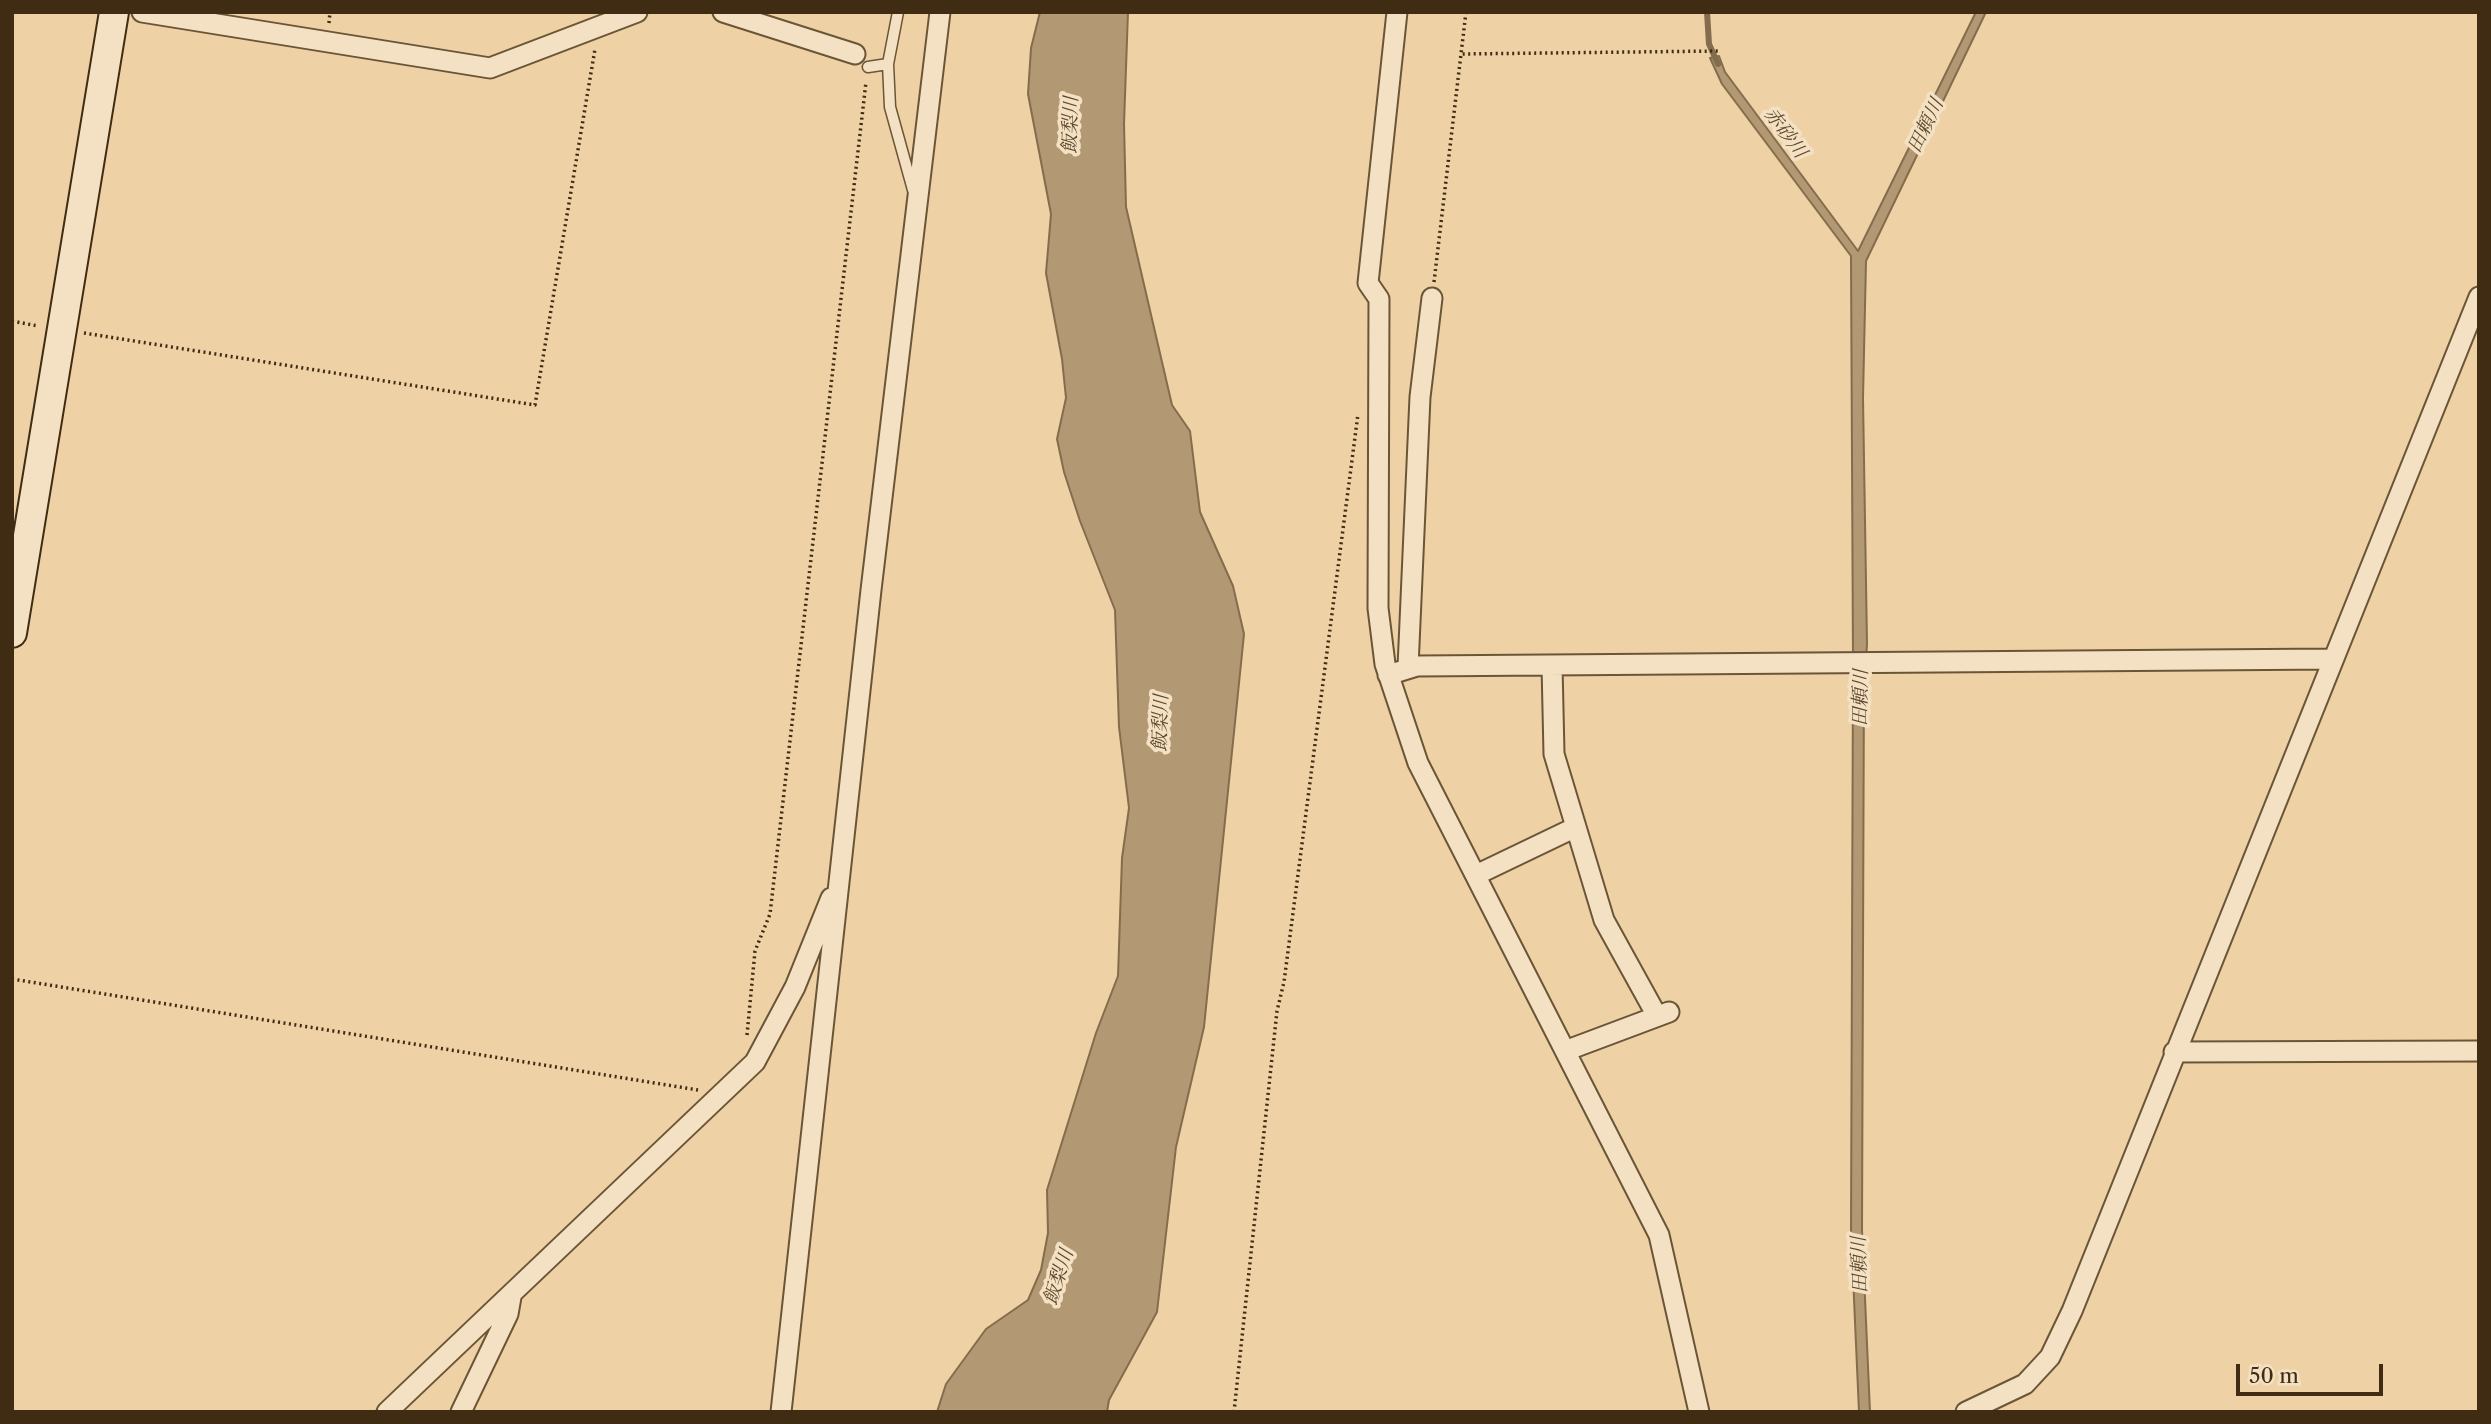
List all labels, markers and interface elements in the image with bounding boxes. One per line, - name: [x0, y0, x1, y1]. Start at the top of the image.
- water label: 田頼川: [1903, 95, 1949, 157]
- water label: 飯梨川: [1059, 96, 1083, 154]
- water label: 赤砂川: [1759, 103, 1811, 163]
- water label: 田頼川: [1849, 669, 1873, 727]
- water label: 飯梨川: [1149, 694, 1173, 752]
- water label: 田頼川: [1848, 1236, 1872, 1294]
- water label: 飯梨川: [1039, 1246, 1079, 1308]
- scale bar: [2239, 1350, 2386, 1394]
- text: 50 m: [2249, 1363, 2299, 1388]

